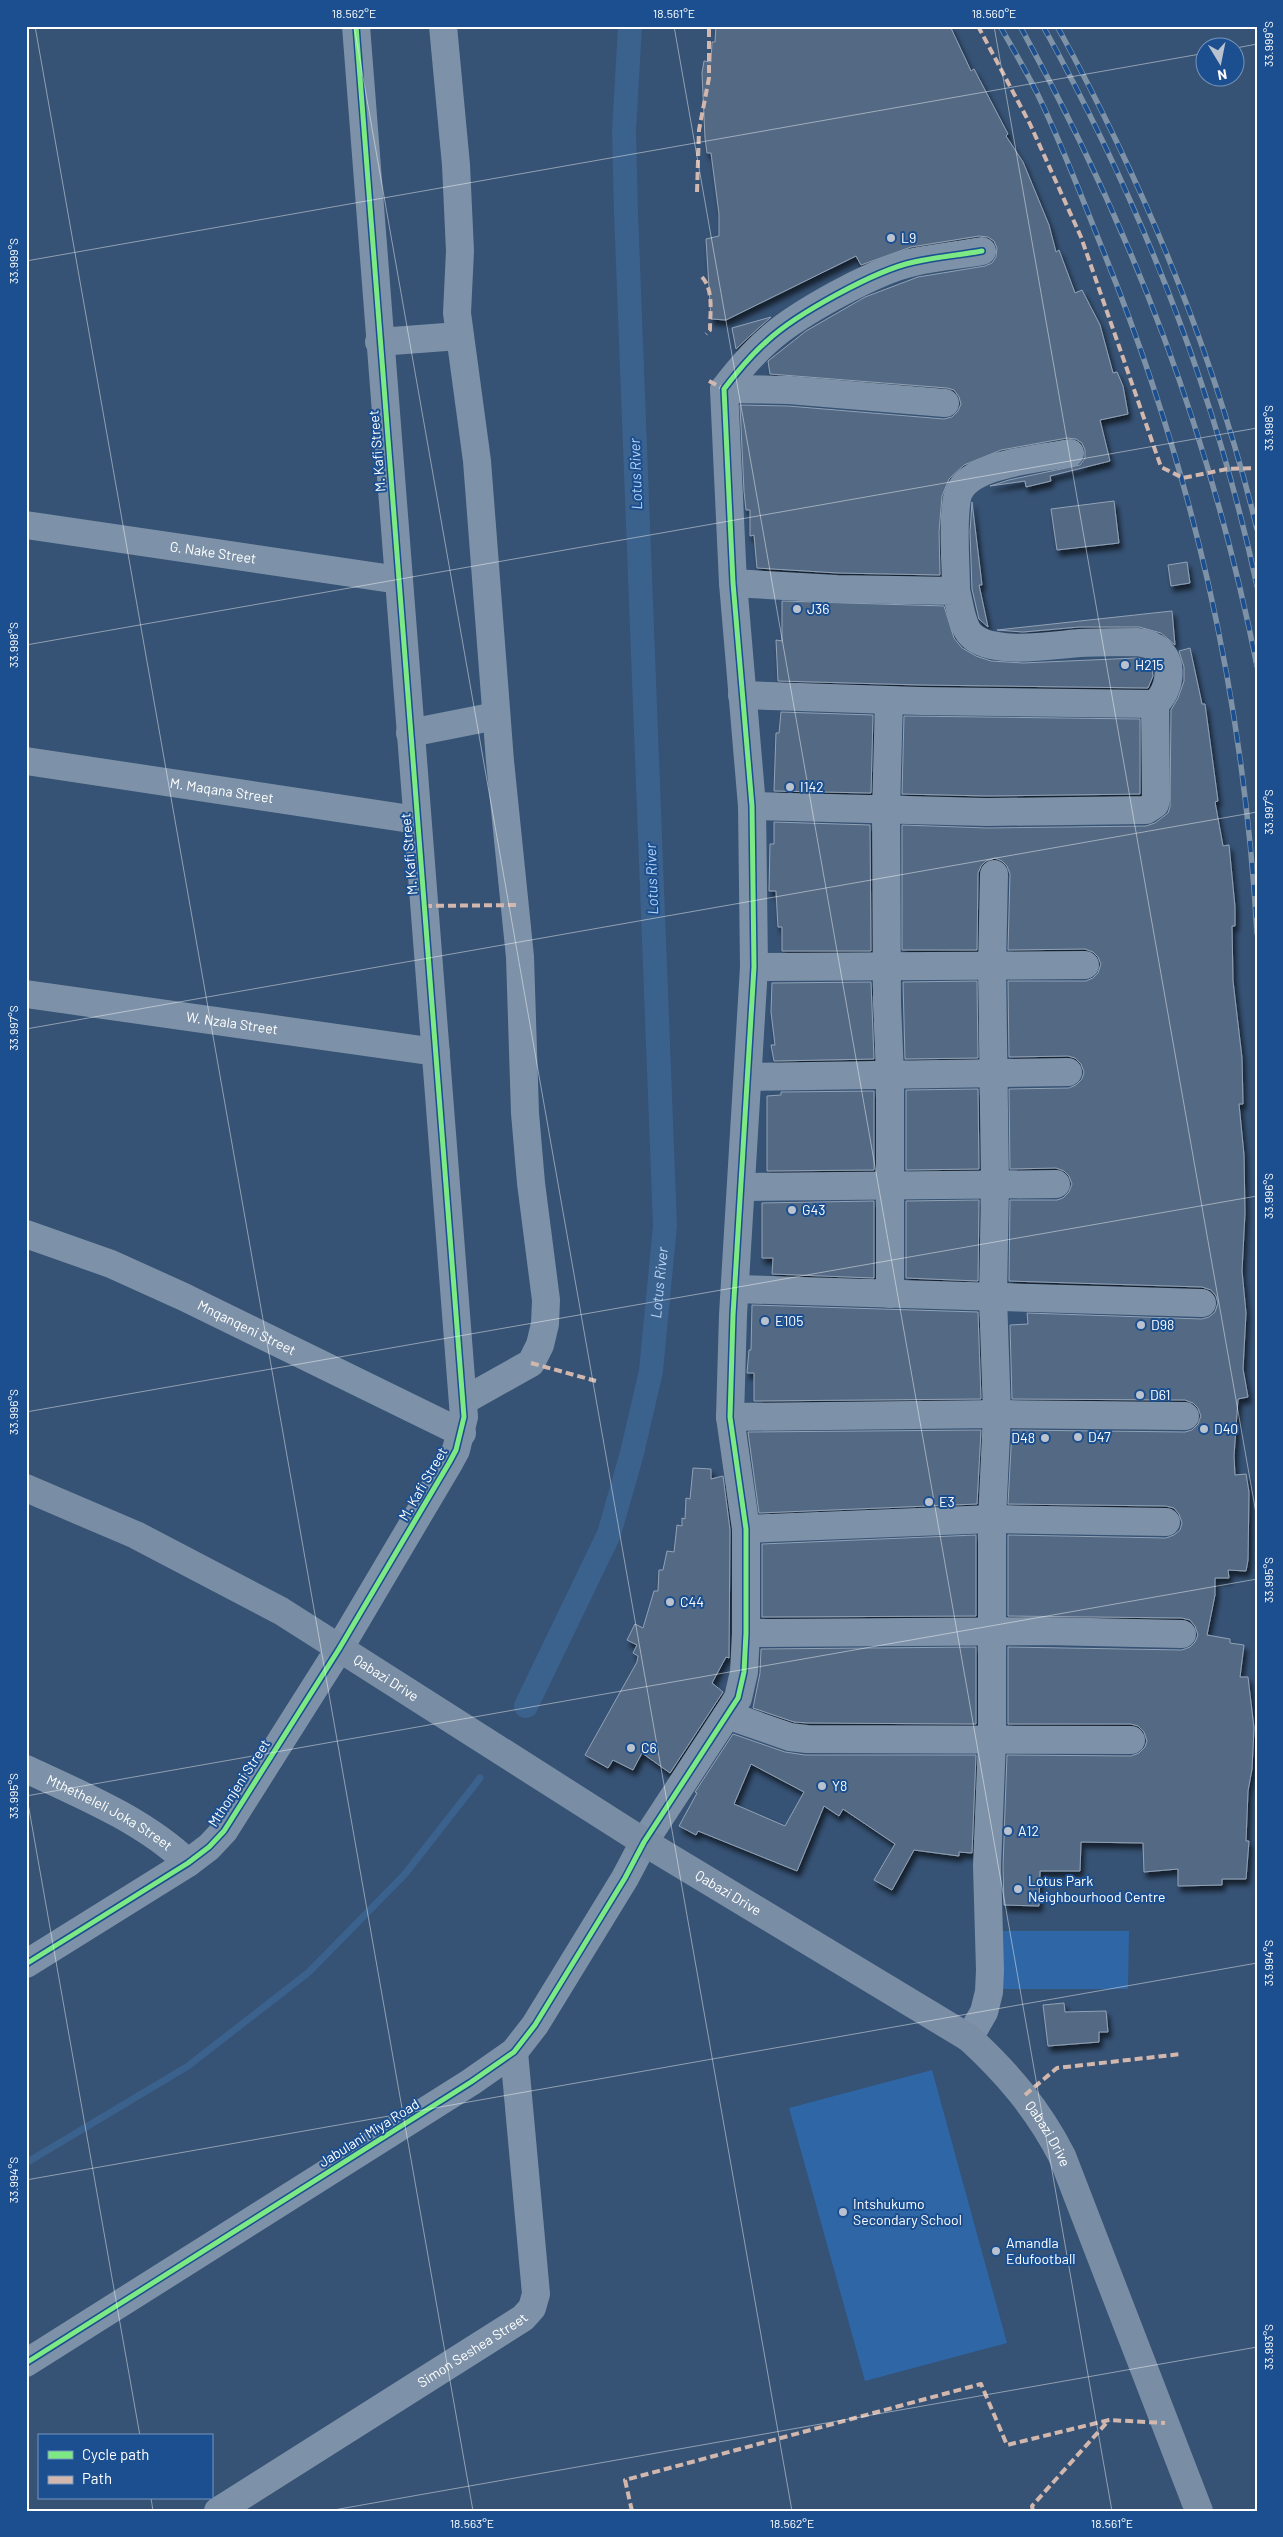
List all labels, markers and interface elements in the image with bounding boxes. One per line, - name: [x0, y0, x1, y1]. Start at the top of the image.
- text: 18.562°E: [332, 6, 376, 20]
- text: 18.561°E: [653, 6, 695, 20]
- text: 18.560°E: [972, 6, 1016, 20]
- text: 33.999°S: [1261, 21, 1275, 67]
- north arrow: [1196, 38, 1246, 88]
- text: N: [1216, 66, 1228, 84]
- place label: L9: [901, 229, 916, 246]
- marker: L9: [885, 232, 897, 244]
- text: 33.999°S: [6, 238, 20, 284]
- text: 33.998°S: [1261, 405, 1275, 451]
- street label: M. Kafi Street: [364, 409, 389, 493]
- water label: Lotus River: [625, 437, 645, 510]
- street label: G. Nake Street: [169, 537, 257, 567]
- place label: J36: [807, 600, 830, 617]
- marker: J36: [791, 603, 803, 615]
- text: 33.998°S: [6, 622, 20, 668]
- place label: H215: [1135, 656, 1164, 673]
- marker: H215: [1119, 659, 1131, 671]
- street label: M. Maqana Street: [169, 774, 275, 806]
- place label: I142: [800, 778, 824, 795]
- marker: I142: [784, 781, 796, 793]
- text: 33.997°S: [1261, 789, 1275, 835]
- street label: M. Kafi Street: [396, 812, 421, 896]
- water label: Lotus River: [641, 842, 661, 915]
- text: 33.997°S: [6, 1005, 20, 1051]
- street label: W. Nzala Street: [185, 1008, 279, 1038]
- text: 33.996°S: [1261, 1173, 1275, 1219]
- place label: G43: [802, 1201, 826, 1218]
- marker: G43: [786, 1204, 798, 1216]
- water label: Lotus River: [646, 1245, 671, 1319]
- street label: Mnqanqeni Street: [195, 1296, 299, 1358]
- place label: E105: [775, 1312, 803, 1329]
- marker: E105: [759, 1315, 771, 1327]
- place label: D98: [1151, 1316, 1174, 1333]
- marker: D98: [1135, 1319, 1147, 1331]
- place label: D61: [1150, 1386, 1171, 1403]
- text: 33.996°S: [6, 1389, 20, 1435]
- marker: D61: [1134, 1389, 1146, 1401]
- place label: D40: [1214, 1420, 1238, 1437]
- marker: D40: [1198, 1423, 1210, 1435]
- place label: D47: [1088, 1428, 1111, 1445]
- place label: D48: [1011, 1429, 1035, 1446]
- marker: D47: [1072, 1431, 1084, 1443]
- marker: D48: [1039, 1432, 1051, 1444]
- street label: M. Kafi Street: [395, 1444, 450, 1524]
- place label: E3: [939, 1493, 955, 1510]
- marker: E3: [923, 1496, 935, 1508]
- text: 33.995°S: [1261, 1557, 1275, 1603]
- place label: C44: [680, 1593, 704, 1610]
- marker: C44: [664, 1596, 676, 1608]
- street label: Qabazi Drive: [351, 1651, 422, 1704]
- street label: Mthonjeni Street: [204, 1736, 273, 1830]
- place label: C6: [641, 1739, 657, 1756]
- marker: C6: [625, 1742, 637, 1754]
- street label: Mthetheleli Joka Street: [44, 1771, 176, 1854]
- text: 33.995°S: [6, 1773, 20, 1819]
- place label: Y8: [832, 1777, 847, 1794]
- marker: Y8: [816, 1780, 828, 1792]
- place label: A12: [1018, 1822, 1039, 1839]
- marker: A12: [1002, 1825, 1014, 1837]
- street label: Qabazi Drive: [693, 1866, 765, 1919]
- place label: Lotus Park Neighbourhood Centre: [1028, 1872, 1166, 1905]
- marker: Lotus Park Neighbourhood Centre: [1012, 1883, 1024, 1895]
- text: 33.994°S: [1261, 1940, 1275, 1986]
- street label: Jabulani Miya Road: [315, 2095, 422, 2170]
- street label: Qabazi Drive: [1022, 2097, 1074, 2169]
- text: 33.994°S: [6, 2157, 20, 2203]
- place label: Intshukumo Secondary School: [853, 2195, 962, 2228]
- marker: Intshukumo Secondary School: [837, 2206, 849, 2218]
- place label: Amandla Edufootball: [1006, 2234, 1075, 2267]
- marker: Amandla Edufootball: [990, 2245, 1002, 2257]
- street label: Simon Seshea Street: [414, 2309, 531, 2391]
- text: 33.993°S: [1261, 2324, 1275, 2370]
- legend: [38, 2434, 212, 2500]
- text: Cycle path: [82, 2445, 149, 2463]
- text: Path: [82, 2469, 112, 2487]
- text: 18.563°E: [450, 2516, 494, 2530]
- text: 18.562°E: [770, 2516, 814, 2530]
- text: 18.561°E: [1091, 2516, 1133, 2530]

